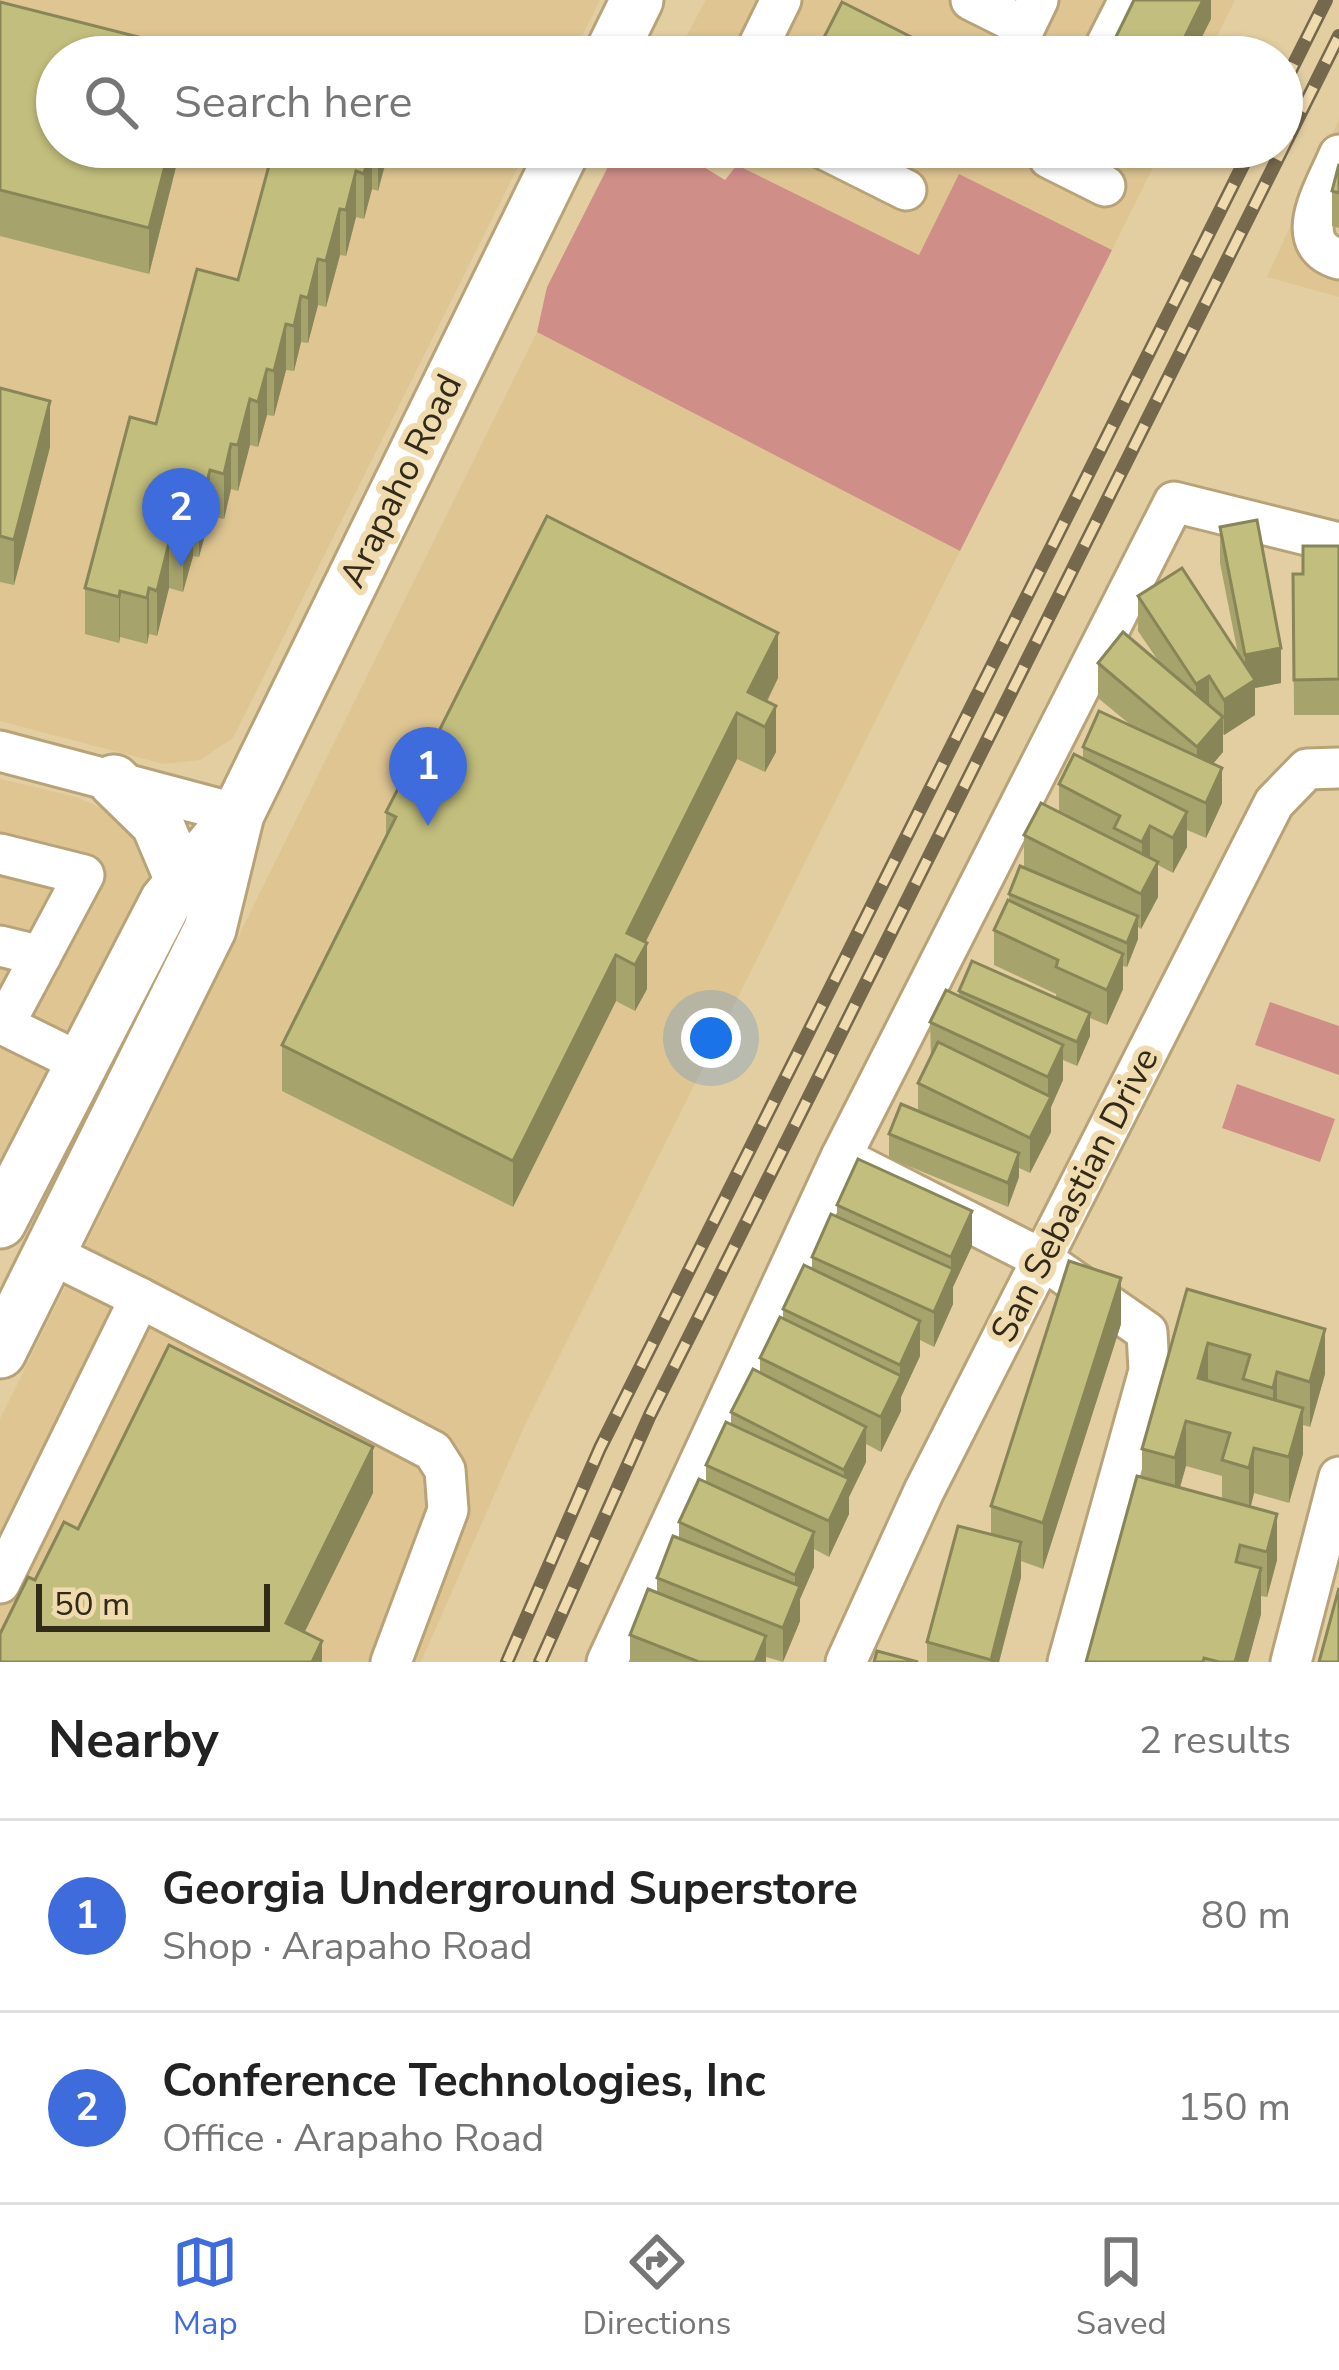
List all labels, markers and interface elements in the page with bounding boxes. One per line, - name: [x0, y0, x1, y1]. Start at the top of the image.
- search box: [36, 36, 1303, 168]
- icon: search: [78, 69, 144, 135]
- text: Search here: [174, 72, 413, 133]
- street label: Arapaho Road: [328, 366, 474, 596]
- pin: 2: [142, 468, 220, 567]
- pin: 1: [389, 727, 467, 826]
- your location: [681, 1008, 741, 1068]
- street label: San Sebastian Drive: [980, 1039, 1170, 1351]
- scale bar: [36, 1578, 270, 1631]
- text: 50 m: [54, 1582, 130, 1627]
- text: Nearby: [48, 1705, 219, 1775]
- text: 2 results: [1139, 1714, 1291, 1767]
- text: Georgia Underground Superstore: [162, 1859, 858, 1920]
- text: 1: [75, 1889, 99, 1942]
- text: 80 m: [1201, 1889, 1291, 1942]
- text: Shop · Arapaho Road: [162, 1920, 532, 1973]
- text: Conference Technologies, Inc: [162, 2051, 766, 2112]
- text: 2: [75, 2081, 99, 2134]
- text: 150 m: [1177, 2081, 1291, 2134]
- text: Office · Arapaho Road: [162, 2112, 544, 2165]
- tab: Map: [172, 2229, 238, 2346]
- tab: Directions: [583, 2229, 731, 2346]
- tab: Saved: [1076, 2229, 1167, 2346]

